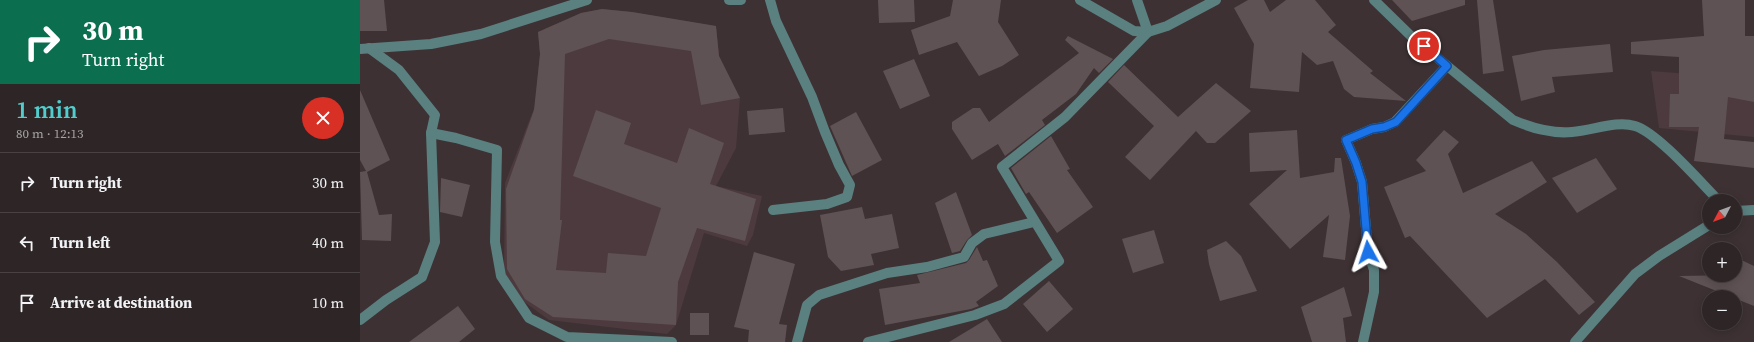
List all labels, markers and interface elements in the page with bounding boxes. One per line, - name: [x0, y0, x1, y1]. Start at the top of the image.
- text: 30 m: [82, 11, 144, 49]
- icon: right: [16, 16, 68, 68]
- pin: [1407, 29, 1441, 63]
- icon: arrive: [1413, 35, 1435, 57]
- text: Turn right: [82, 47, 164, 72]
- text: 1 min: [16, 93, 78, 126]
- button: close: [302, 97, 344, 139]
- text: 80 m · 12:13: [16, 125, 84, 142]
- icon: right: [16, 172, 38, 194]
- text: Turn right: [50, 172, 122, 193]
- text: 30 m: [312, 172, 344, 193]
- north arrow: [1702, 194, 1742, 234]
- map controls: [1702, 194, 1742, 330]
- position arrow: [1347, 231, 1389, 273]
- icon: left: [16, 232, 38, 254]
- text: Turn left: [50, 232, 110, 253]
- text: 40 m: [312, 232, 344, 253]
- button: +: [1702, 242, 1742, 282]
- button: −: [1702, 290, 1742, 330]
- icon: arrive: [16, 292, 38, 314]
- text: Arrive at destination: [50, 292, 192, 313]
- text: 10 m: [312, 292, 344, 313]

